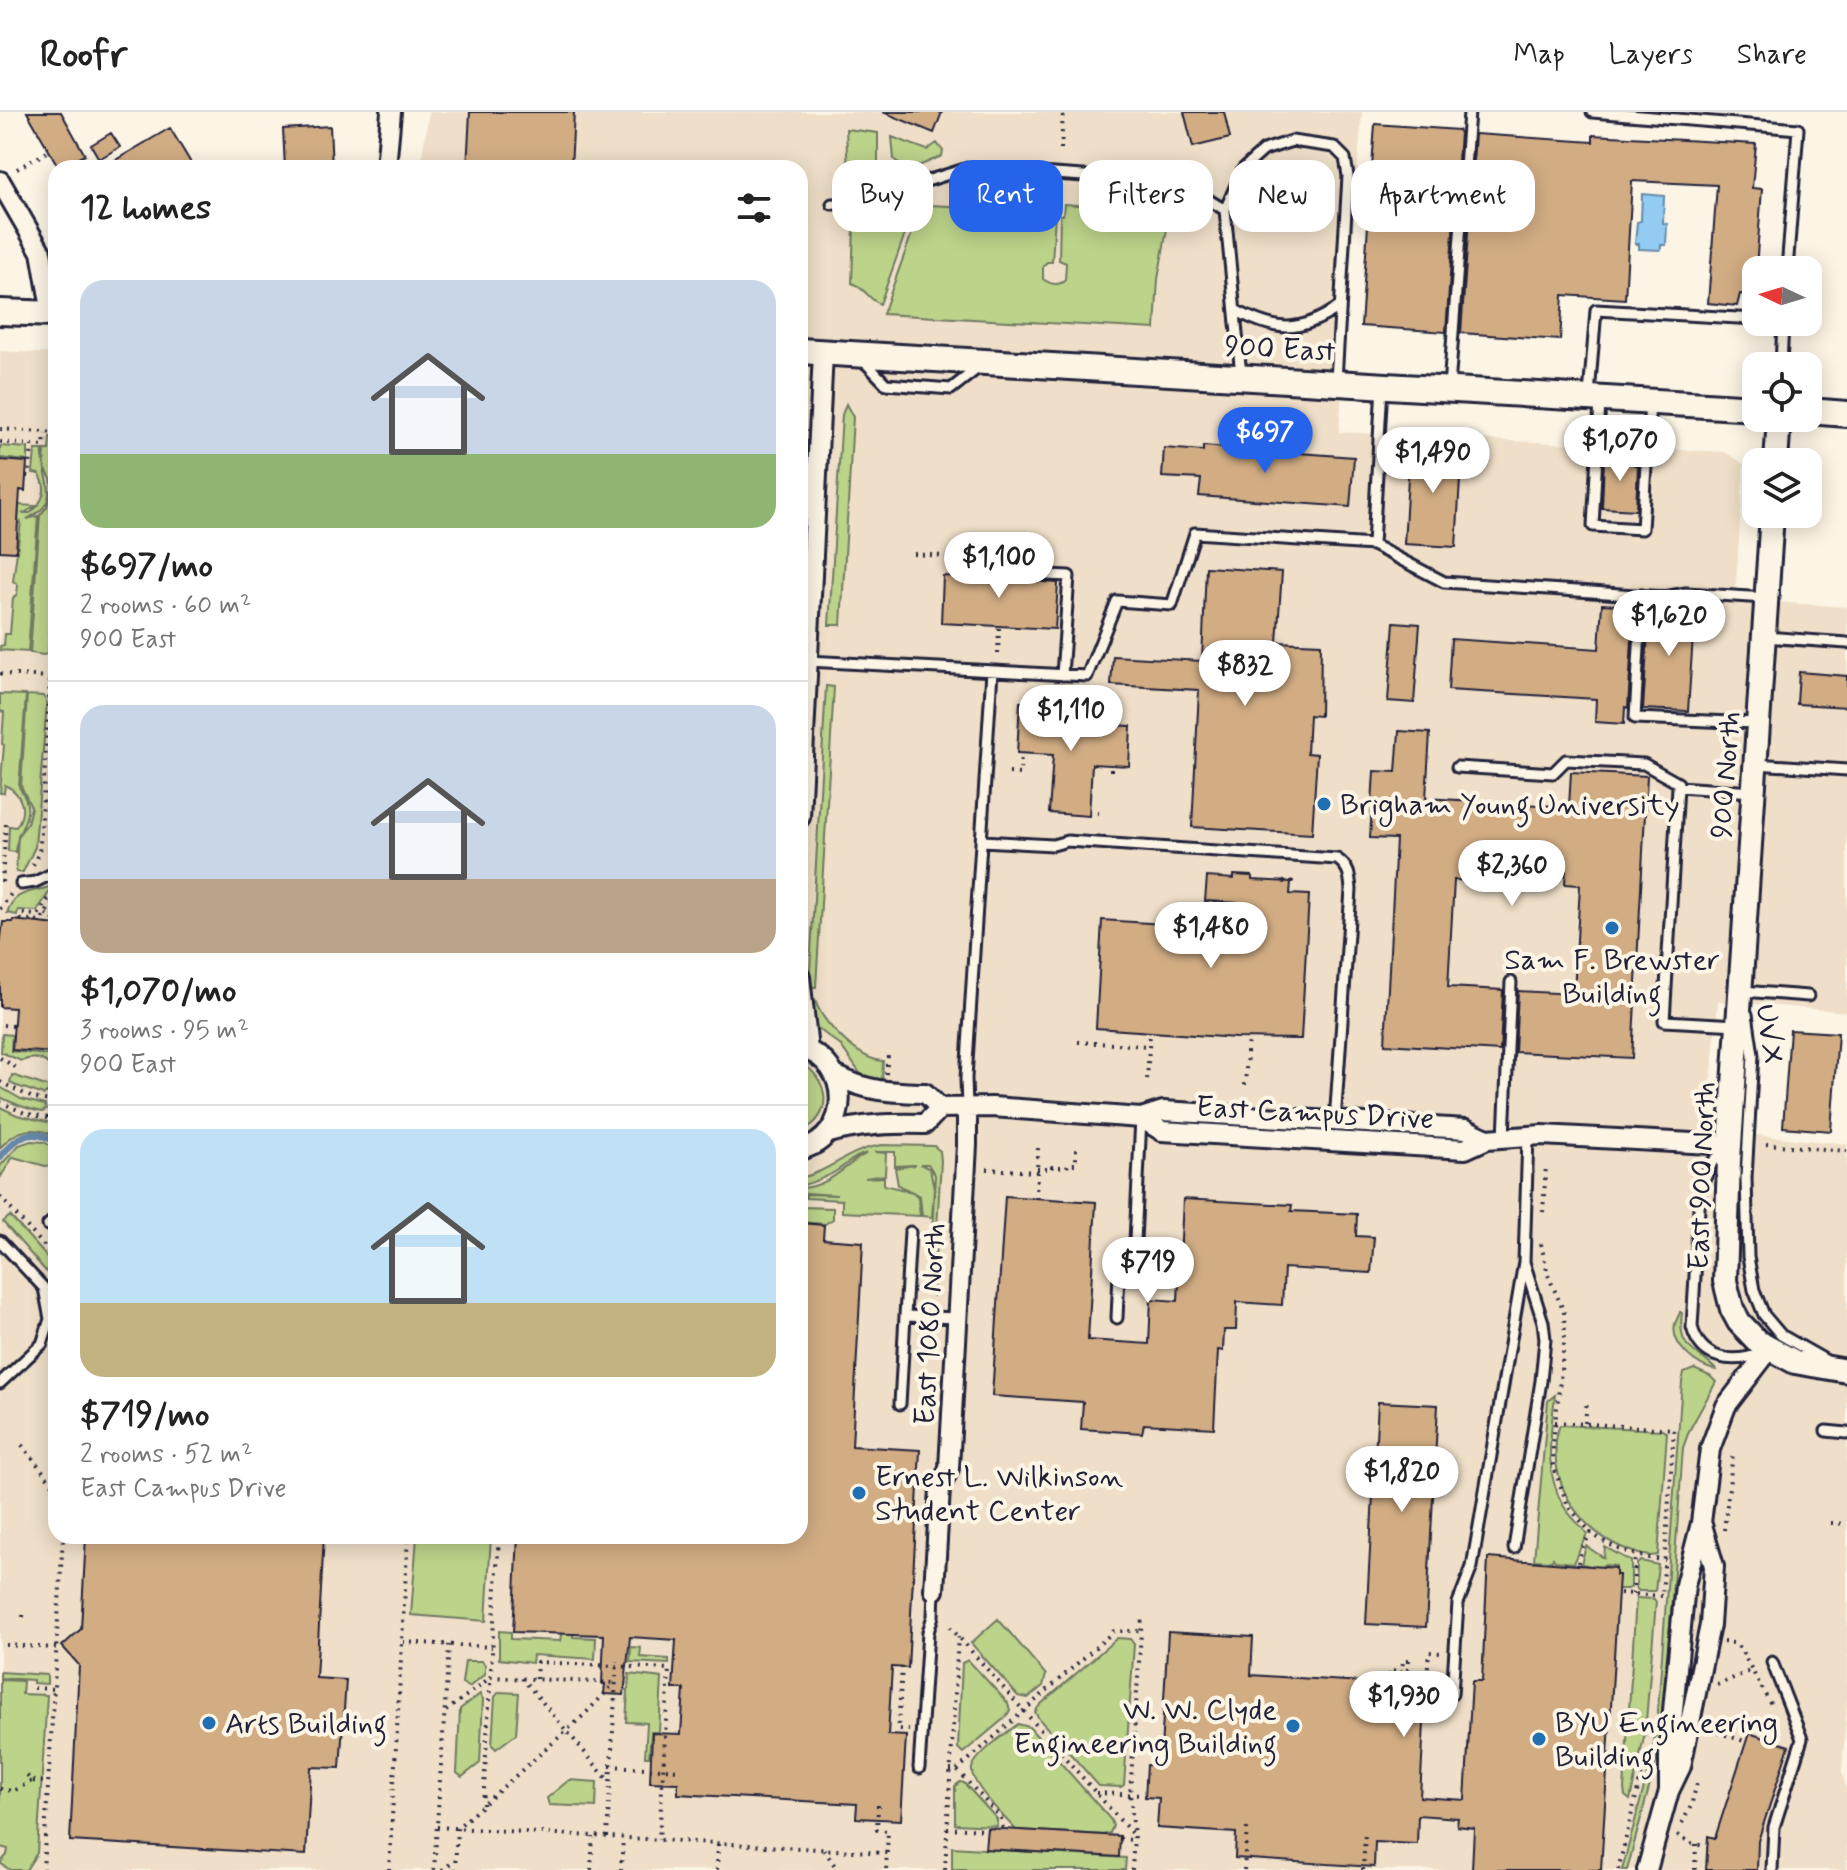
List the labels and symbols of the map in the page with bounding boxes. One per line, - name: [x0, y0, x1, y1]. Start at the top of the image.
- north arrow: [1742, 256, 1822, 336]
- street label: 900 East: [1224, 327, 1337, 372]
- pin: $697: [1218, 407, 1312, 475]
- pin: $1,070: [1555, 415, 1685, 483]
- pin: $1,490: [1368, 427, 1498, 495]
- pin: $1,100: [934, 532, 1064, 600]
- pin: $1,620: [1604, 590, 1734, 658]
- pin: $832: [1198, 640, 1292, 708]
- pin: $1,110: [1006, 685, 1136, 753]
- street label: 900 North: [1703, 710, 1750, 840]
- place label: Brigham Young University: [1340, 786, 1680, 828]
- marker: Brigham Young University: [1315, 795, 1333, 813]
- pin: $2,360: [1447, 840, 1577, 908]
- pin: $1,480: [1146, 902, 1276, 970]
- marker: Sam F. Brewster Building: [1603, 919, 1621, 937]
- place label: Sam F. Brewster Building: [1504, 941, 1720, 1017]
- street label: UVX: [1745, 1002, 1792, 1067]
- street label: East 900 North: [1680, 1081, 1725, 1271]
- street label: East Campus Drive: [1195, 1088, 1435, 1139]
- street label: East 1080 North: [906, 1222, 955, 1426]
- pin: $719: [1101, 1237, 1195, 1305]
- pin: $1,820: [1337, 1446, 1467, 1514]
- place label: Ernest L. Wilkinson Student Center: [875, 1458, 1124, 1531]
- marker: Ernest L. Wilkinson Student Center: [850, 1484, 868, 1502]
- pin: $1,930: [1339, 1671, 1469, 1739]
- place label: W. W. Clyde Engineering Building: [1014, 1691, 1277, 1767]
- place label: BYU Engineering Building: [1555, 1704, 1778, 1780]
- place label: Arts Building: [225, 1705, 387, 1747]
- marker: Arts Building: [200, 1714, 218, 1732]
- marker: W. W. Clyde Engineering Building: [1284, 1717, 1302, 1735]
- marker: BYU Engineering Building: [1530, 1730, 1548, 1748]

